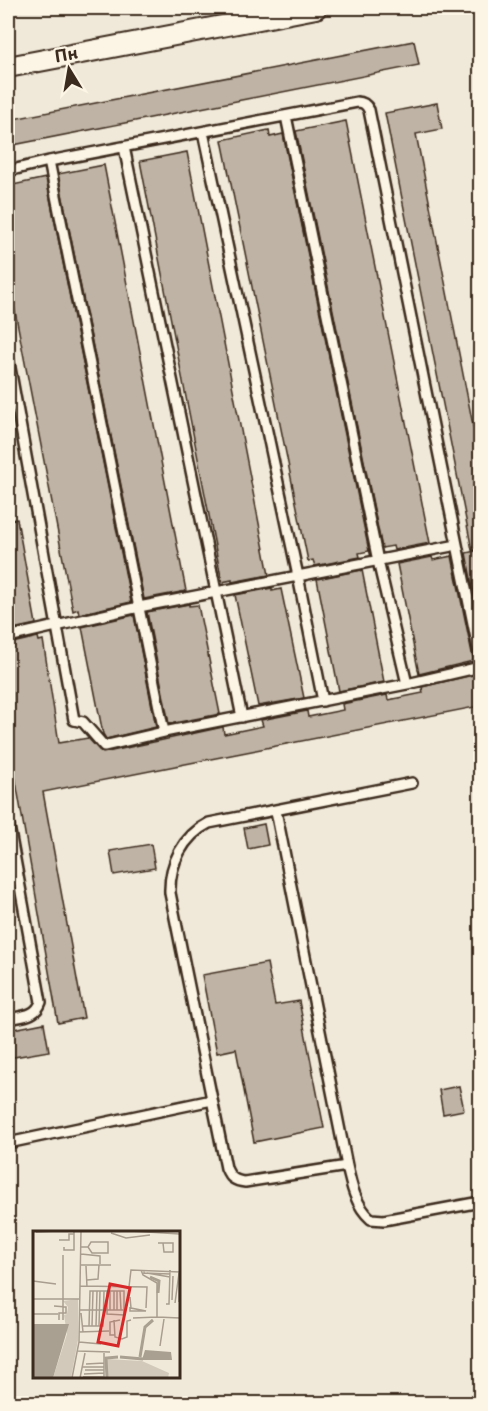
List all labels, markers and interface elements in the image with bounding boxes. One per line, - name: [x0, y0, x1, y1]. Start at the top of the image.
- north arrow: [39, 39, 99, 99]
- text: Пн: [52, 39, 80, 67]
- inset map: [33, 1231, 180, 1378]

